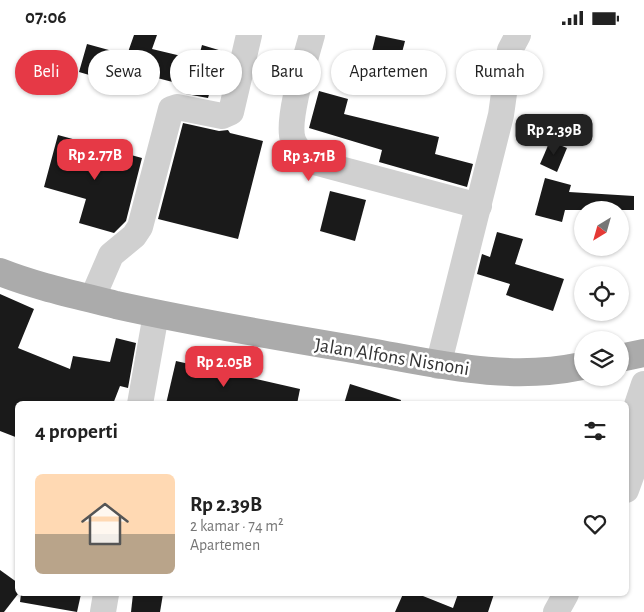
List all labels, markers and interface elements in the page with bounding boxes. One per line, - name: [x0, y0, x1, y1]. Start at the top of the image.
- text: 07:06: [25, 8, 67, 27]
- chip: Beli: [15, 50, 78, 95]
- chip: Sewa: [88, 50, 160, 95]
- chip: Filter: [170, 50, 242, 95]
- chip: Baru: [252, 50, 321, 95]
- chip: Apartemen: [331, 50, 446, 95]
- chip: Rumah: [456, 50, 543, 95]
- pin: Rp 2.39B: [502, 113, 606, 156]
- text: Rp 2.39B: [527, 122, 581, 138]
- pin: Rp 2.77B: [43, 139, 147, 181]
- pin: Rp 3.71B: [257, 139, 361, 182]
- text: Rp 2.77B: [68, 147, 122, 163]
- text: Rp 3.71B: [283, 148, 335, 164]
- north arrow: [574, 201, 629, 256]
- map controls: [574, 201, 629, 386]
- button: locate: [574, 266, 629, 321]
- button: layers: [574, 331, 629, 386]
- street label: Jalan Alfons Nisnoni: [313, 335, 471, 379]
- pin: Rp 2.05B: [172, 345, 276, 388]
- text: Rp 2.05B: [196, 354, 252, 370]
- icon: filters: [581, 417, 609, 445]
- text: 4 properti: [35, 421, 118, 442]
- icon: home: [75, 494, 135, 554]
- text: Rp 2.39B: [190, 494, 262, 515]
- icon: heart: [581, 510, 609, 538]
- text: 2 kamar · 74 m²: [190, 518, 284, 534]
- text: Apartemen: [190, 537, 260, 553]

